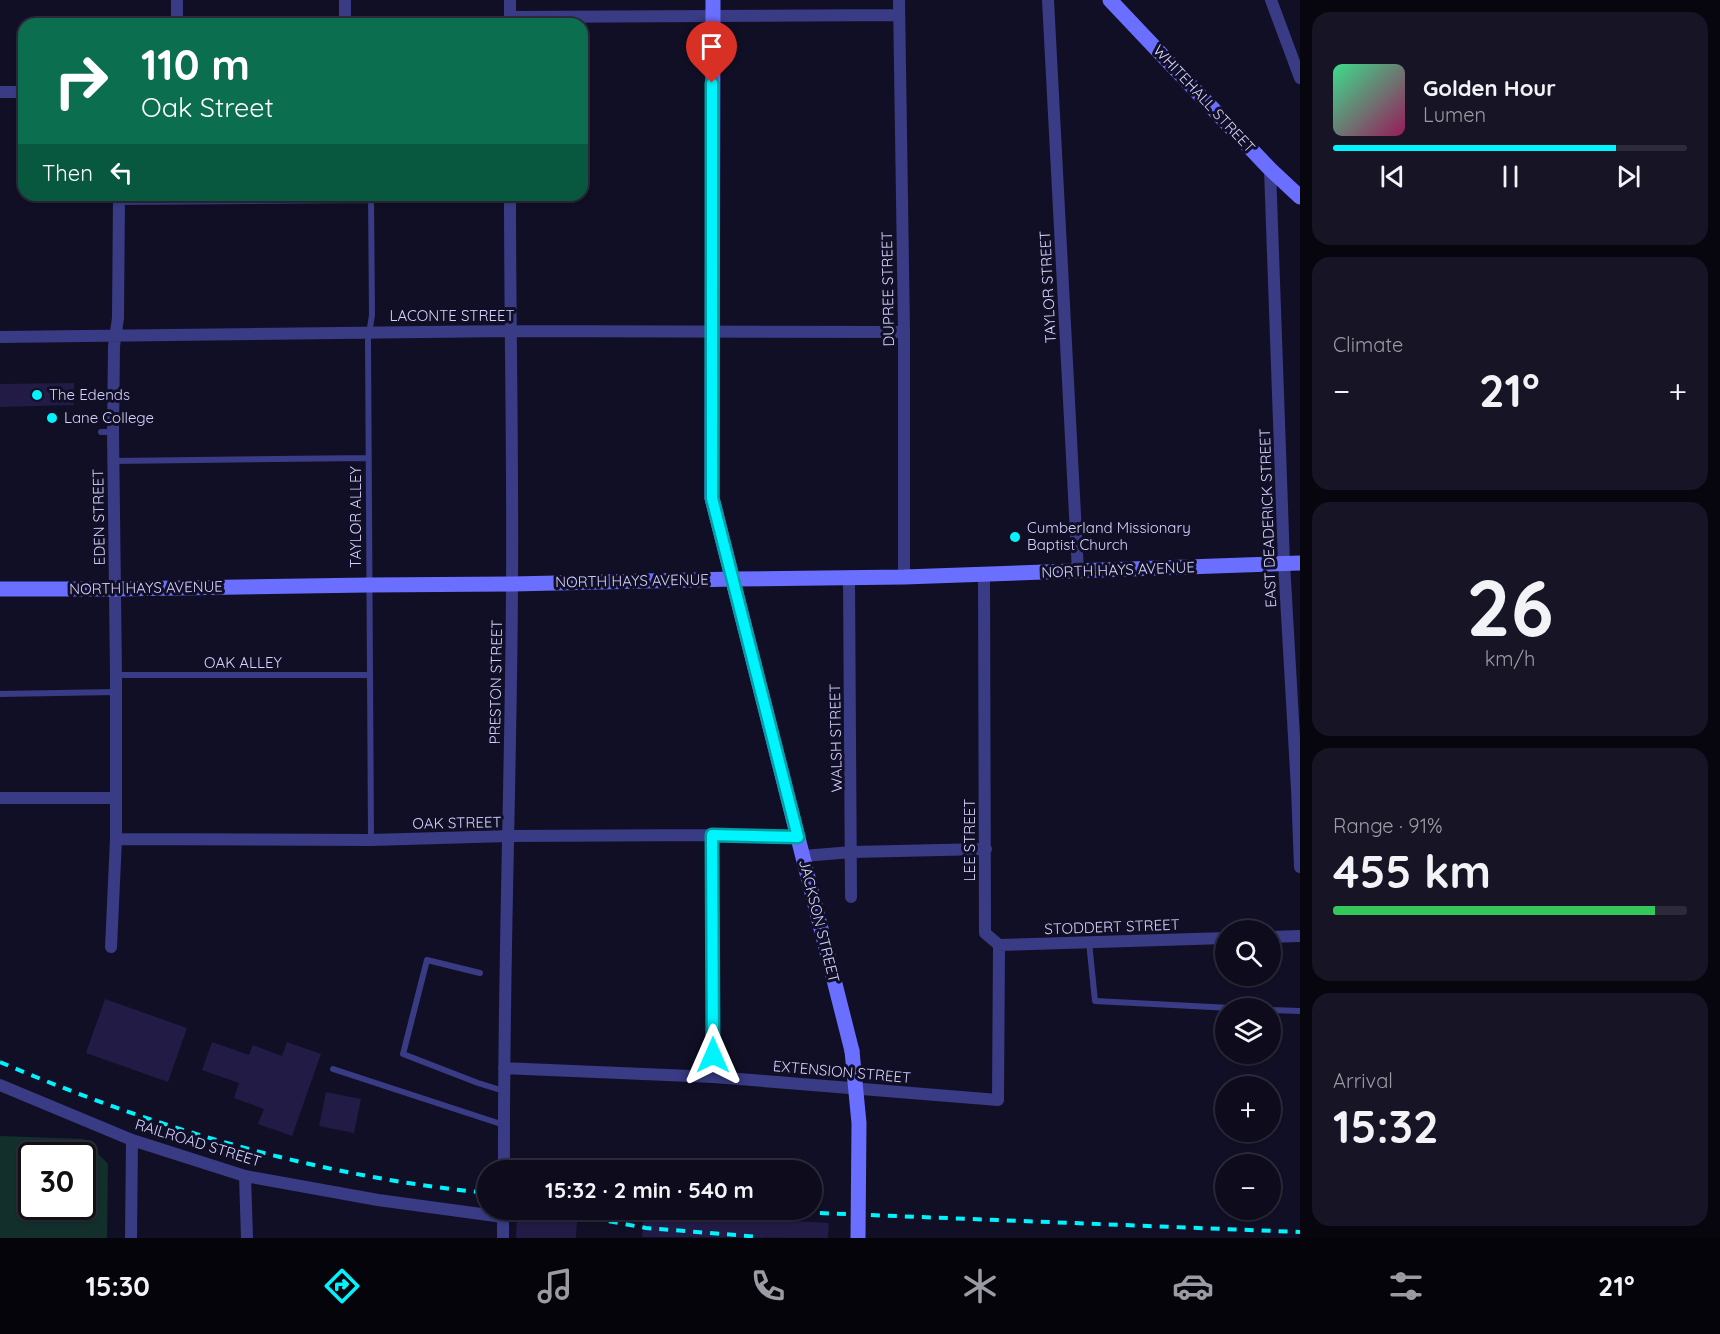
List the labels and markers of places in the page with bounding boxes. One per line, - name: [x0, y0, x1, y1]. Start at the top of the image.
- pin: [686, 21, 737, 83]
- place label: The Edends: [49, 385, 130, 404]
- marker: The Edends: [30, 388, 44, 402]
- place label: Lane College: [64, 408, 154, 427]
- marker: Lane College: [45, 411, 59, 425]
- place label: Cumberland Missionary Baptist Church: [1027, 518, 1191, 554]
- marker: Cumberland Missionary Baptist Church: [1008, 530, 1022, 544]

